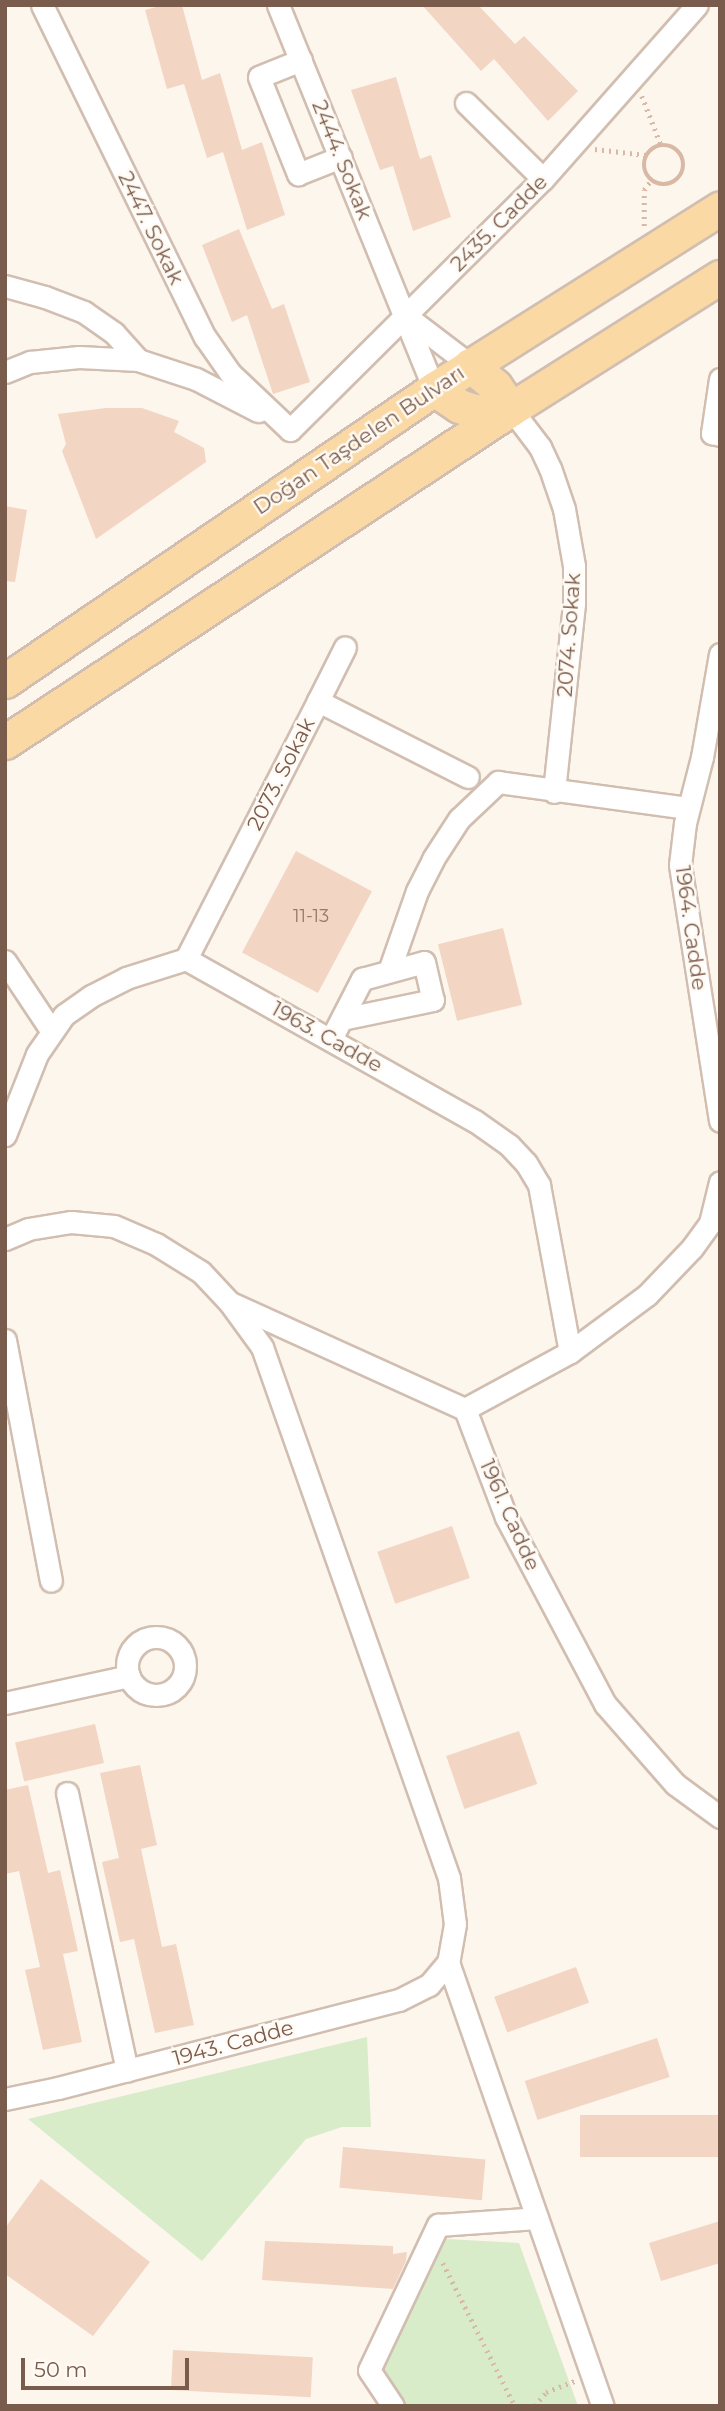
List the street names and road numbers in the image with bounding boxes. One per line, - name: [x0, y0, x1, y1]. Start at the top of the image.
- street label: 2444. Sokak: [307, 96, 377, 224]
- street label: 2447. Sokak: [113, 167, 189, 289]
- street label: 2435. Cadde: [445, 169, 553, 277]
- street label: Doğan Taşdelen Bulvarı: [249, 360, 469, 520]
- street label: 2074. Sokak: [552, 572, 586, 698]
- street label: 2073. Sokak: [242, 713, 320, 835]
- street label: 1964. Cadde: [670, 864, 712, 992]
- street label: 1963. Cadde: [267, 996, 387, 1078]
- street label: 1961. Cadde: [474, 1456, 546, 1574]
- street label: 1943. Cadde: [170, 2015, 296, 2071]

